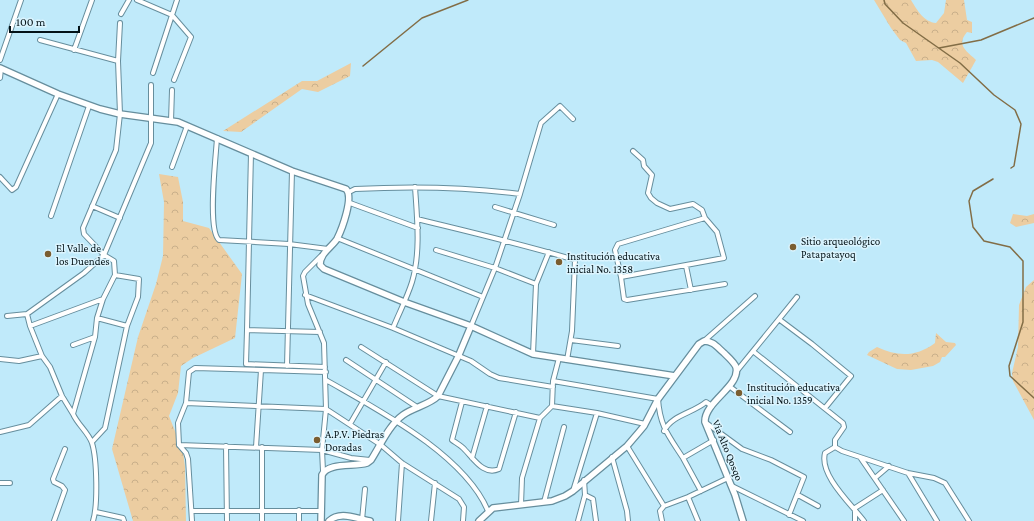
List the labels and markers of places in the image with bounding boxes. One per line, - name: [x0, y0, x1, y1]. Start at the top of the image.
- place label: Sitio arqueológico Patapatayoq: [801, 235, 881, 261]
- place label: El Valle de los Duendes: [56, 242, 110, 267]
- marker: Sitio arqueológico Patapatayoq: [788, 242, 798, 252]
- marker: El Valle de los Duendes: [43, 249, 53, 259]
- place label: Institución educativa inicial No. 1358: [567, 250, 660, 275]
- marker: Institución educativa inicial No. 1358: [554, 257, 564, 267]
- place label: Institución educativa inicial No. 1359: [747, 381, 840, 406]
- marker: Institución educativa inicial No. 1359: [734, 388, 744, 398]
- place label: A.P.V. Piedras Doradas: [325, 428, 384, 453]
- marker: A.P.V. Piedras Doradas: [312, 435, 322, 445]

